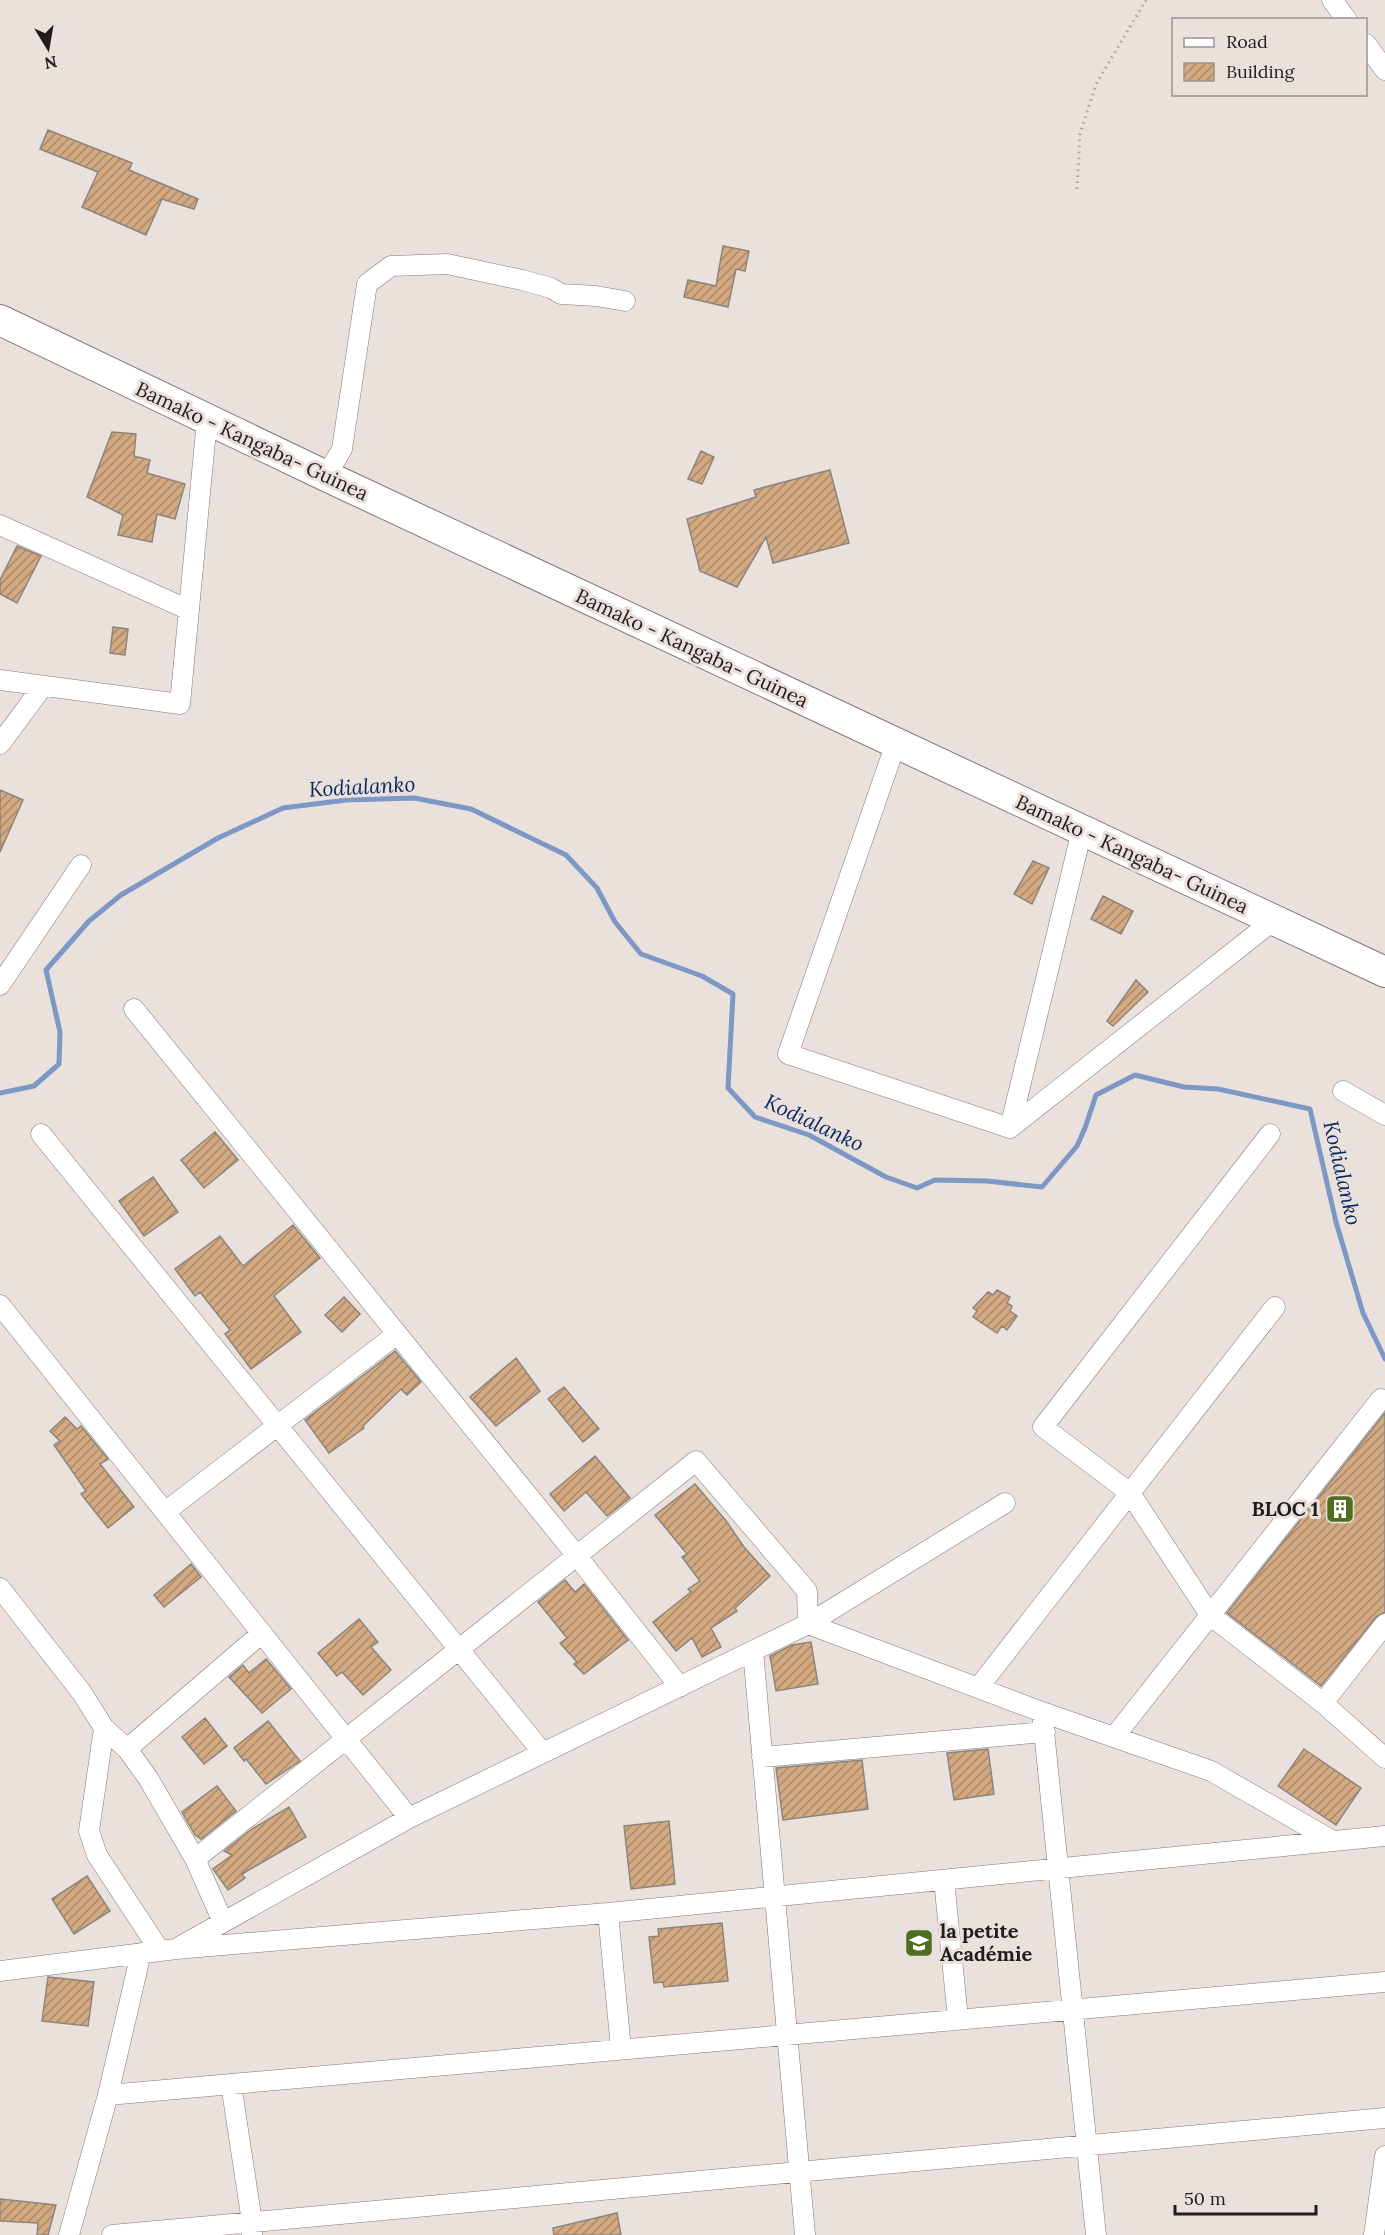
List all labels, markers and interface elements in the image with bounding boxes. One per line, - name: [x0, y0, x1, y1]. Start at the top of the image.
- north arrow: [18, 18, 78, 78]
- legend: [1172, 18, 1367, 96]
- text: Road: [1226, 30, 1268, 53]
- text: N: [43, 52, 59, 74]
- text: Building: [1226, 60, 1296, 83]
- street label: Bamako - Kangaba- Guinea: [132, 376, 373, 506]
- street label: Bamako - Kangaba- Guinea: [572, 583, 813, 713]
- water label: Kodialanko: [308, 770, 416, 803]
- street label: Bamako - Kangaba- Guinea: [1012, 789, 1253, 919]
- water label: Kodialanko: [760, 1088, 868, 1157]
- water label: Kodialanko: [1317, 1118, 1368, 1228]
- building icon: BLOC 1: [1324, 1493, 1356, 1525]
- place label: BLOC 1: [1251, 1496, 1319, 1521]
- place label: la petite Académie: [940, 1918, 1033, 1966]
- school or university icon: la petite Académie: [903, 1927, 935, 1959]
- scale bar: [1175, 2178, 1316, 2216]
- text: 50 m: [1184, 2187, 1226, 2210]

